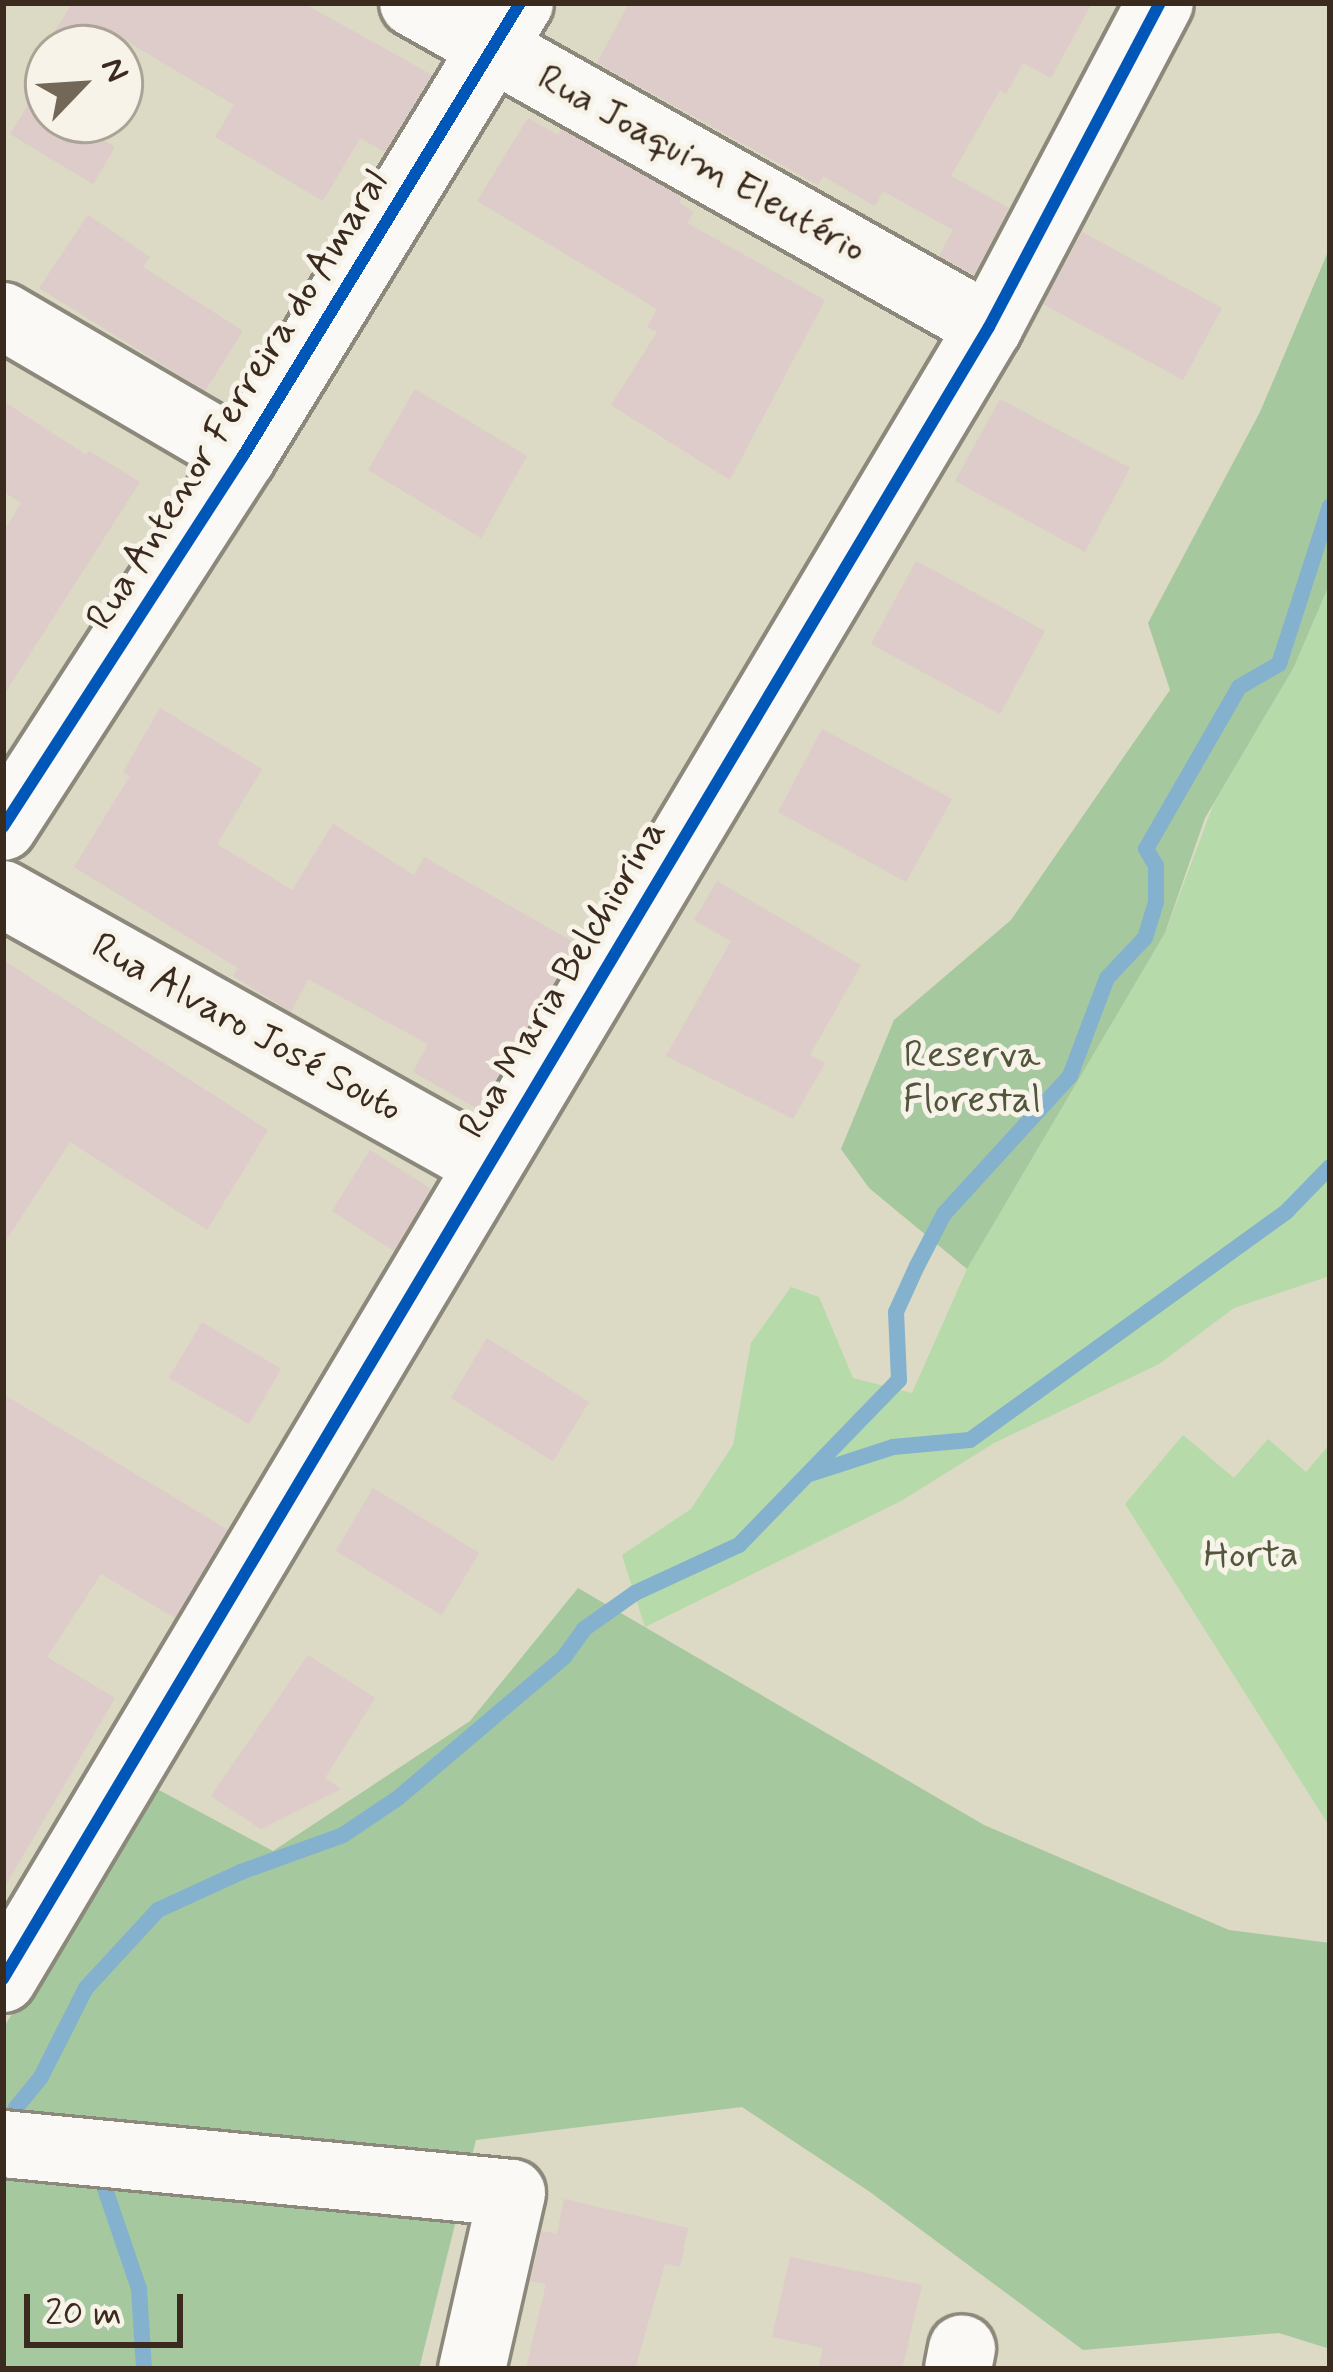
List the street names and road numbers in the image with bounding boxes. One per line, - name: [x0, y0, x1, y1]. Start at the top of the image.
- street label: Rua Joaquim Eleutério: [525, 53, 877, 277]
- street label: Rua Antenor Ferreira do Amaral: [78, 163, 400, 639]
- street label: Rua Maria Belchiorina: [450, 811, 678, 1149]
- street label: Rua Alvaro José Souto: [83, 924, 409, 1134]

